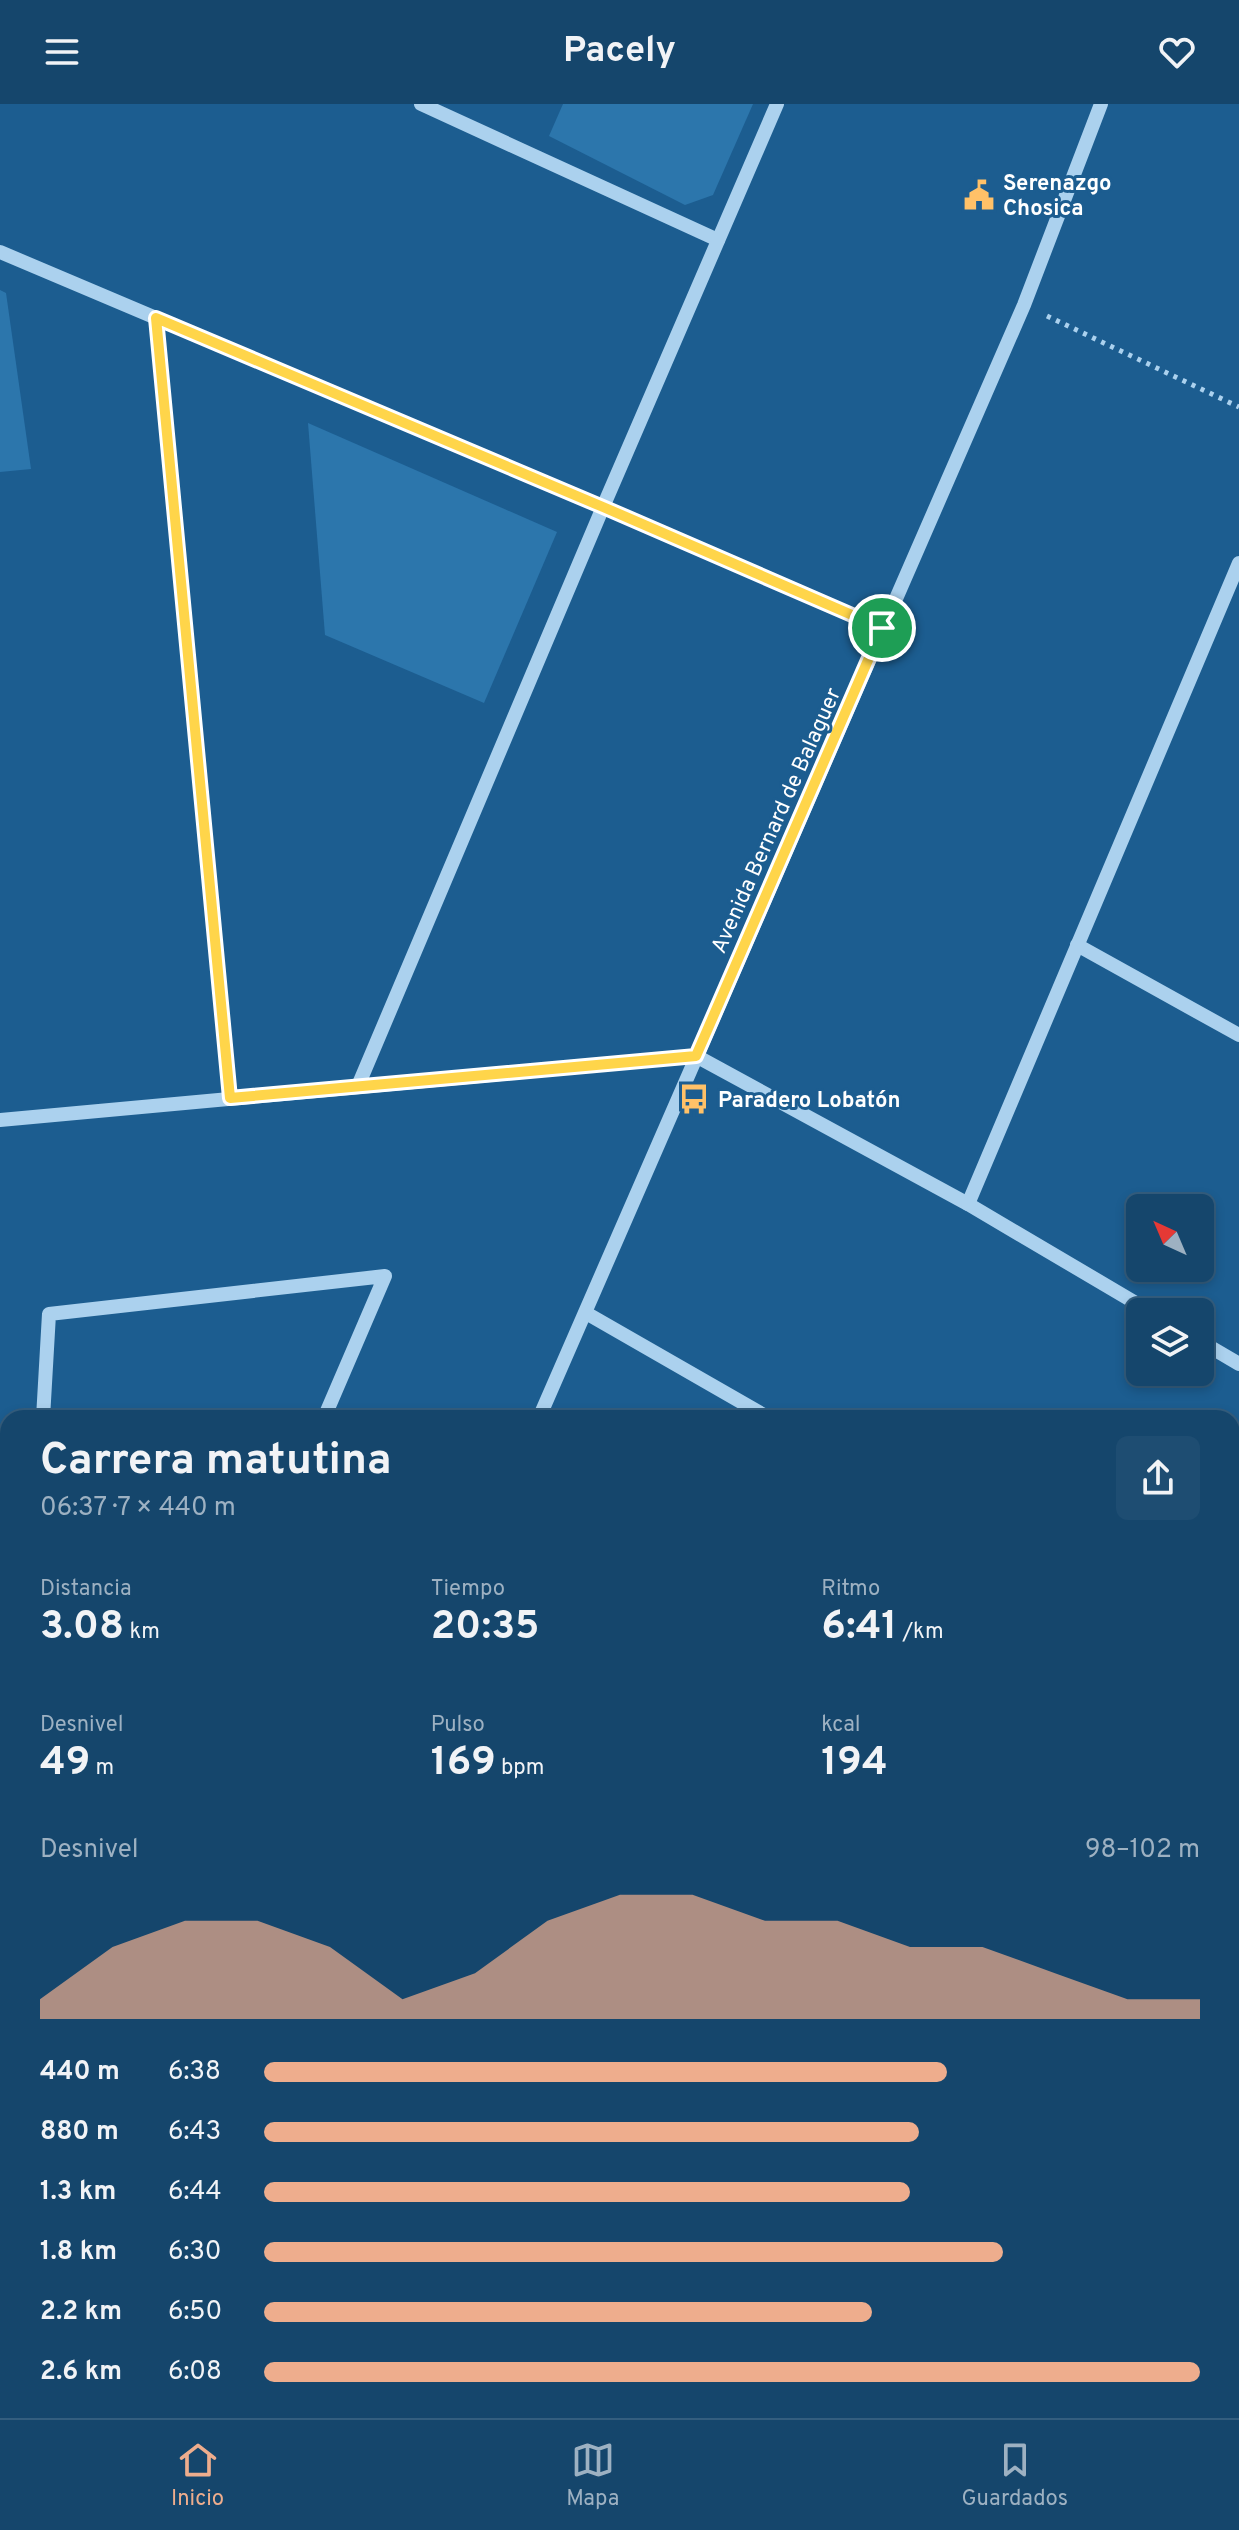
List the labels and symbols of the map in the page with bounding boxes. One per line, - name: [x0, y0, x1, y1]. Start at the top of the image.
- place label: Serenazgo Chosica: [1003, 171, 1111, 223]
- public building icon: Serenazgo Chosica: [962, 178, 996, 212]
- pin: [848, 594, 916, 662]
- street label: Avenida Bernard de Balaguer: [706, 684, 848, 958]
- bus stop icon: Paradero Lobatón: [677, 1082, 711, 1116]
- place label: Paradero Lobatón: [718, 1088, 900, 1115]
- north arrow: [1126, 1194, 1214, 1282]

